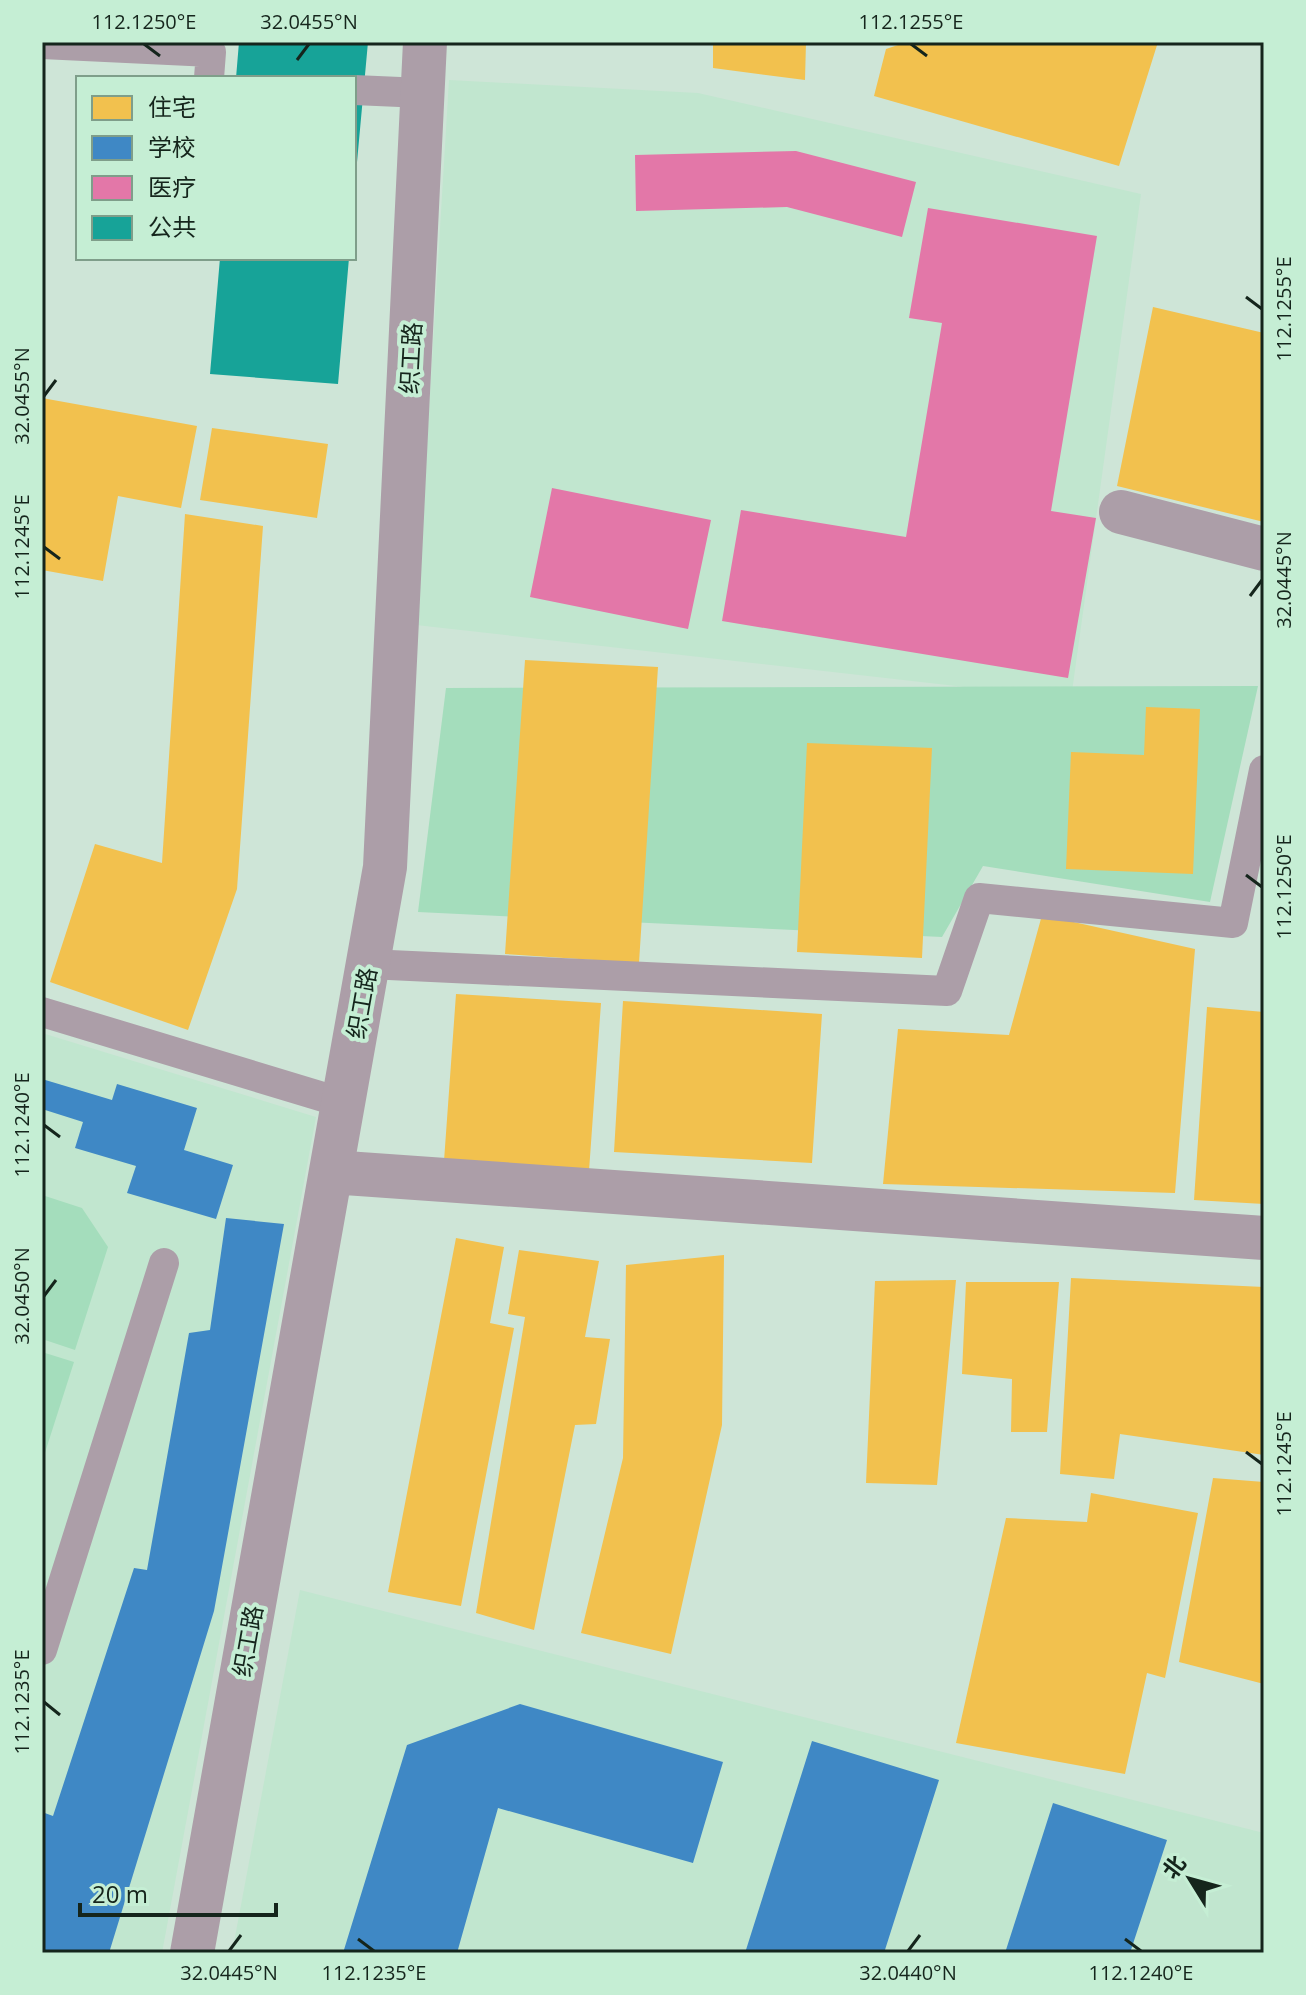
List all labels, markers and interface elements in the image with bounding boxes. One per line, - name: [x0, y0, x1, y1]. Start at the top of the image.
- text: 112.1250°E: [92, 8, 196, 35]
- text: 32.0455°N: [260, 8, 358, 35]
- text: 112.1255°E: [859, 8, 963, 35]
- legend: [76, 76, 356, 260]
- text: 住宅: [148, 90, 196, 123]
- text: 学校: [148, 130, 196, 163]
- text: 医疗: [148, 170, 196, 203]
- text: 公共: [148, 210, 196, 243]
- text: 112.1255°E: [1270, 257, 1297, 361]
- street label: 织工路: [392, 321, 428, 395]
- text: 32.0455°N: [8, 347, 35, 445]
- text: 112.1245°E: [8, 495, 35, 599]
- text: 32.0445°N: [1270, 531, 1297, 629]
- text: 112.1250°E: [1270, 835, 1297, 939]
- street label: 织工路: [338, 965, 384, 1041]
- text: 112.1240°E: [8, 1073, 35, 1177]
- text: 32.0450°N: [8, 1247, 35, 1345]
- text: 112.1245°E: [1270, 1412, 1297, 1516]
- street label: 织工路: [224, 1603, 270, 1679]
- text: 112.1235°E: [8, 1650, 35, 1754]
- north arrow: [1150, 1839, 1230, 1919]
- text: 北: [1155, 1849, 1192, 1884]
- scale bar: [80, 1867, 276, 1917]
- text: 20 m: [92, 1877, 148, 1910]
- text: 32.0445°N: [180, 1959, 278, 1986]
- text: 112.1235°E: [322, 1959, 426, 1986]
- text: 32.0440°N: [859, 1959, 957, 1986]
- text: 112.1240°E: [1089, 1959, 1193, 1986]

